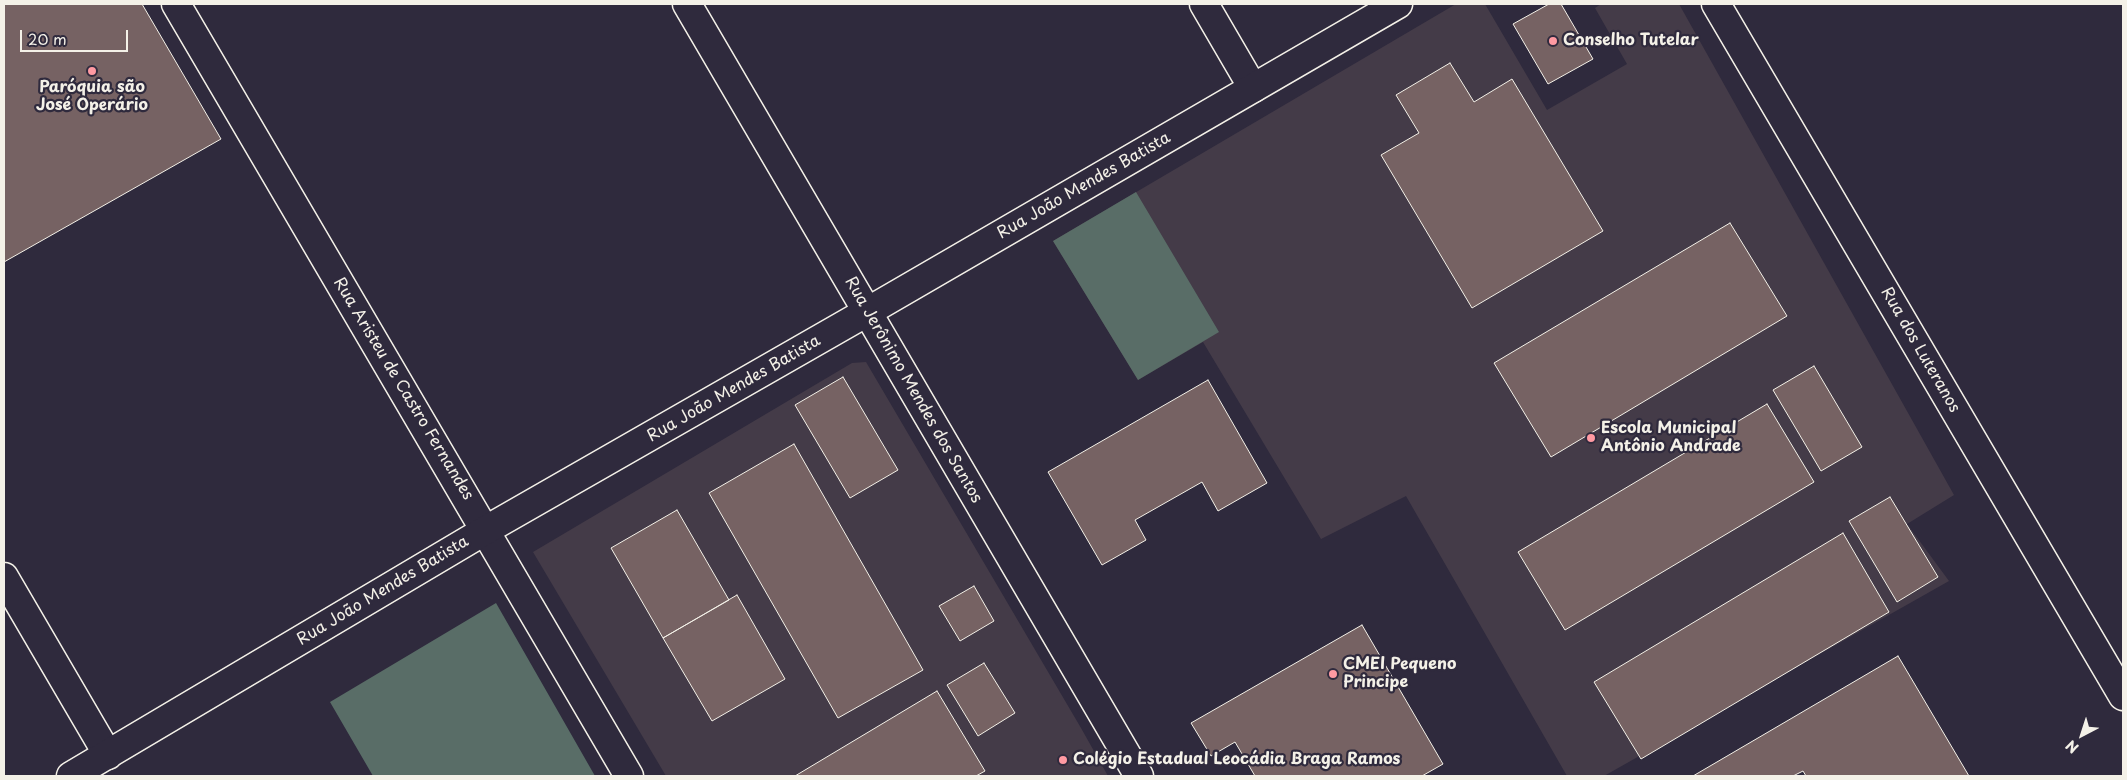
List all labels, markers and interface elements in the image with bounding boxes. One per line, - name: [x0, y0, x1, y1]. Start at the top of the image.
- scale bar: [22, 20, 130, 52]
- text: 20 m: [28, 27, 67, 50]
- place label: Conselho Tutelar: [1563, 31, 1699, 51]
- marker: Conselho Tutelar: [1547, 35, 1559, 47]
- marker: Paróquia são José Operário: [86, 65, 98, 77]
- place label: Paróquia são José Operário: [36, 78, 148, 116]
- street label: Rua João Mendes Batista: [994, 129, 1174, 243]
- street label: Rua Aristeu de Castro Fernandes: [329, 274, 477, 504]
- street label: Rua Jerônimo Mendes dos Santos: [840, 274, 986, 506]
- street label: Rua dos Luteranos: [1876, 284, 1964, 416]
- street label: Rua João Mendes Batista: [644, 332, 824, 446]
- place label: Escola Municipal Antônio Andrade: [1601, 419, 1741, 457]
- marker: Escola Municipal Antônio Andrade: [1585, 432, 1597, 444]
- street label: Rua João Mendes Batista: [294, 532, 472, 650]
- place label: CMEI Pequeno Principe: [1343, 655, 1456, 693]
- marker: CMEI Pequeno Principe: [1327, 668, 1339, 680]
- north arrow: [2057, 710, 2107, 760]
- text: N: [2061, 735, 2083, 758]
- place label: Colégio Estadual Leocádia Braga Ramos: [1073, 750, 1400, 770]
- marker: Colégio Estadual Leocádia Braga Ramos: [1057, 754, 1069, 766]

